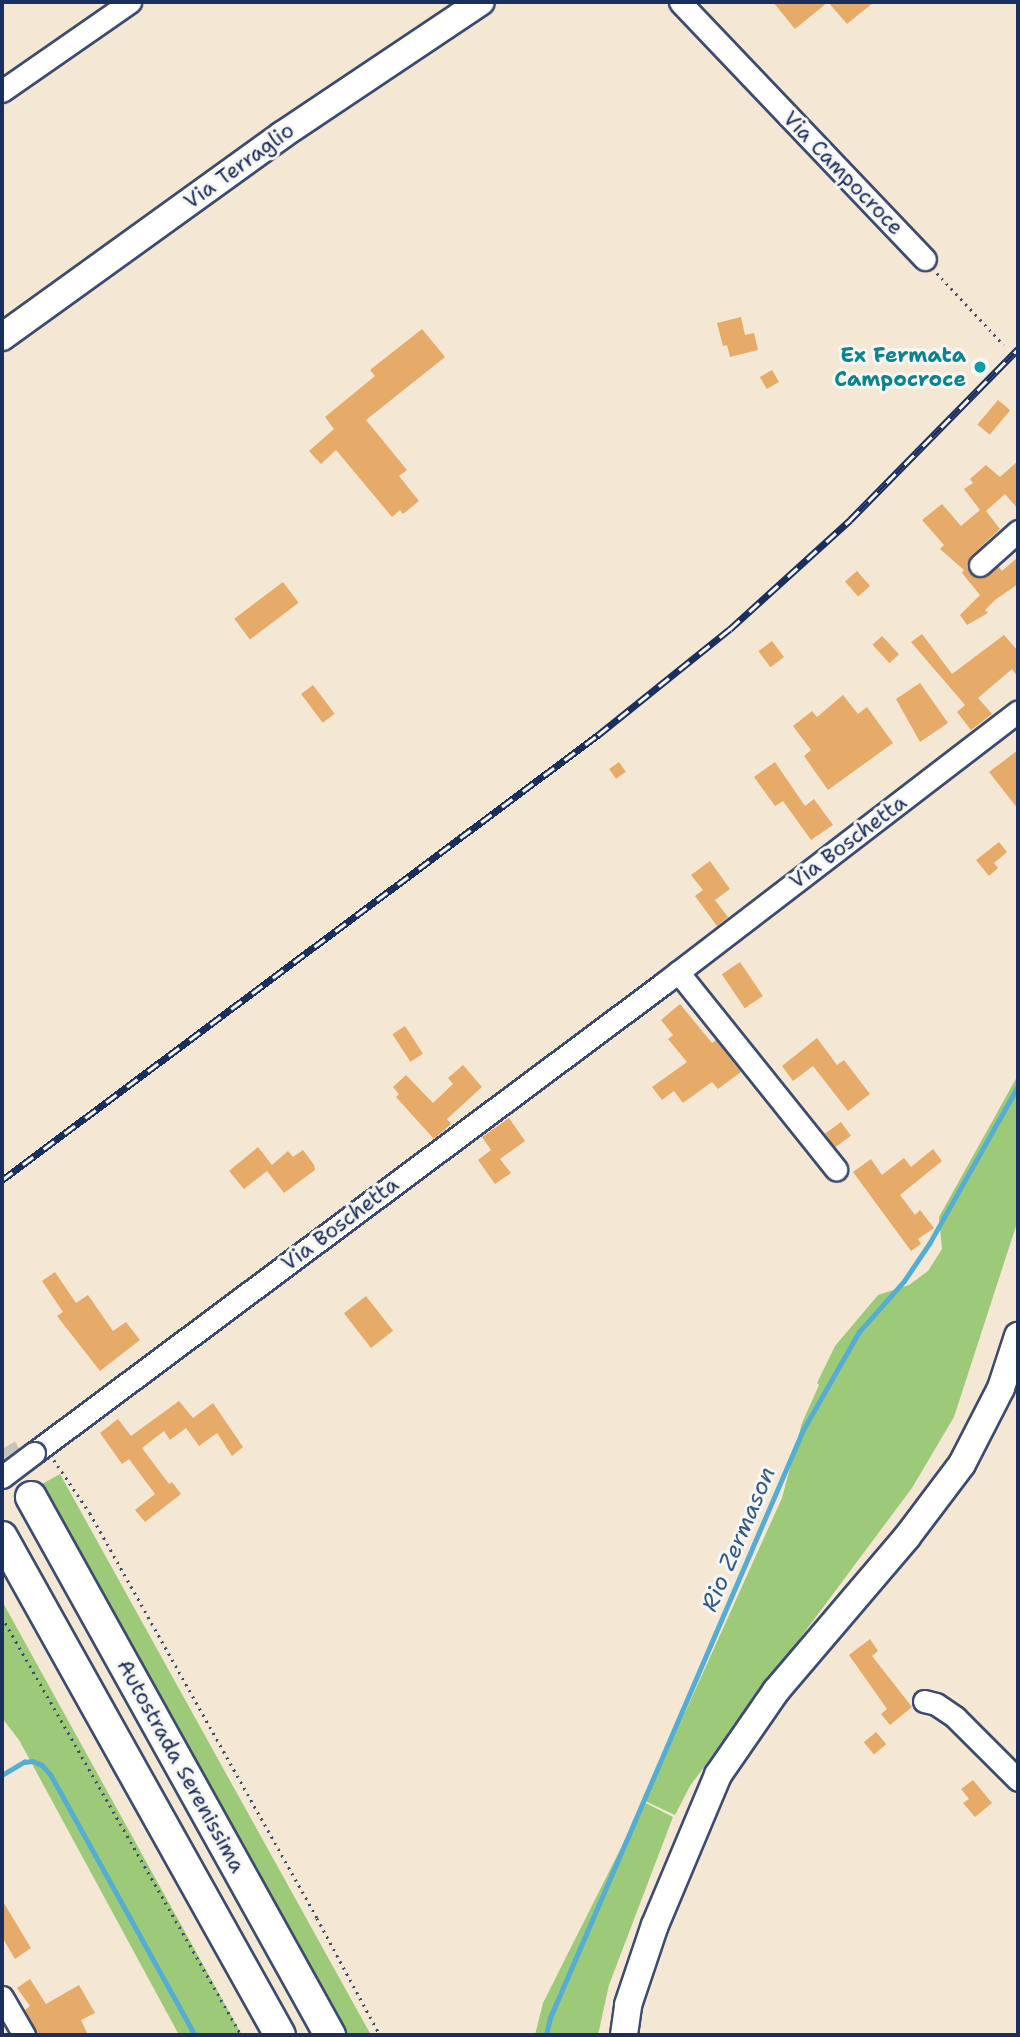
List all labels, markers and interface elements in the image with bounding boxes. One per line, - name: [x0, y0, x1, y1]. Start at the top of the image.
- street label: Via Campocroce: [778, 106, 908, 240]
- street label: Via Terraglio: [179, 118, 299, 214]
- place label: Ex Fermata Campocroce: [834, 342, 966, 392]
- marker: Ex Fermata Campocroce: [972, 359, 988, 375]
- street label: Via Boschetta: [785, 790, 911, 894]
- street label: Via Boschetta: [277, 1172, 403, 1276]
- water label: Rio Zermason: [695, 1463, 781, 1615]
- street label: Autostrada Serenissima: [112, 1655, 250, 1877]

